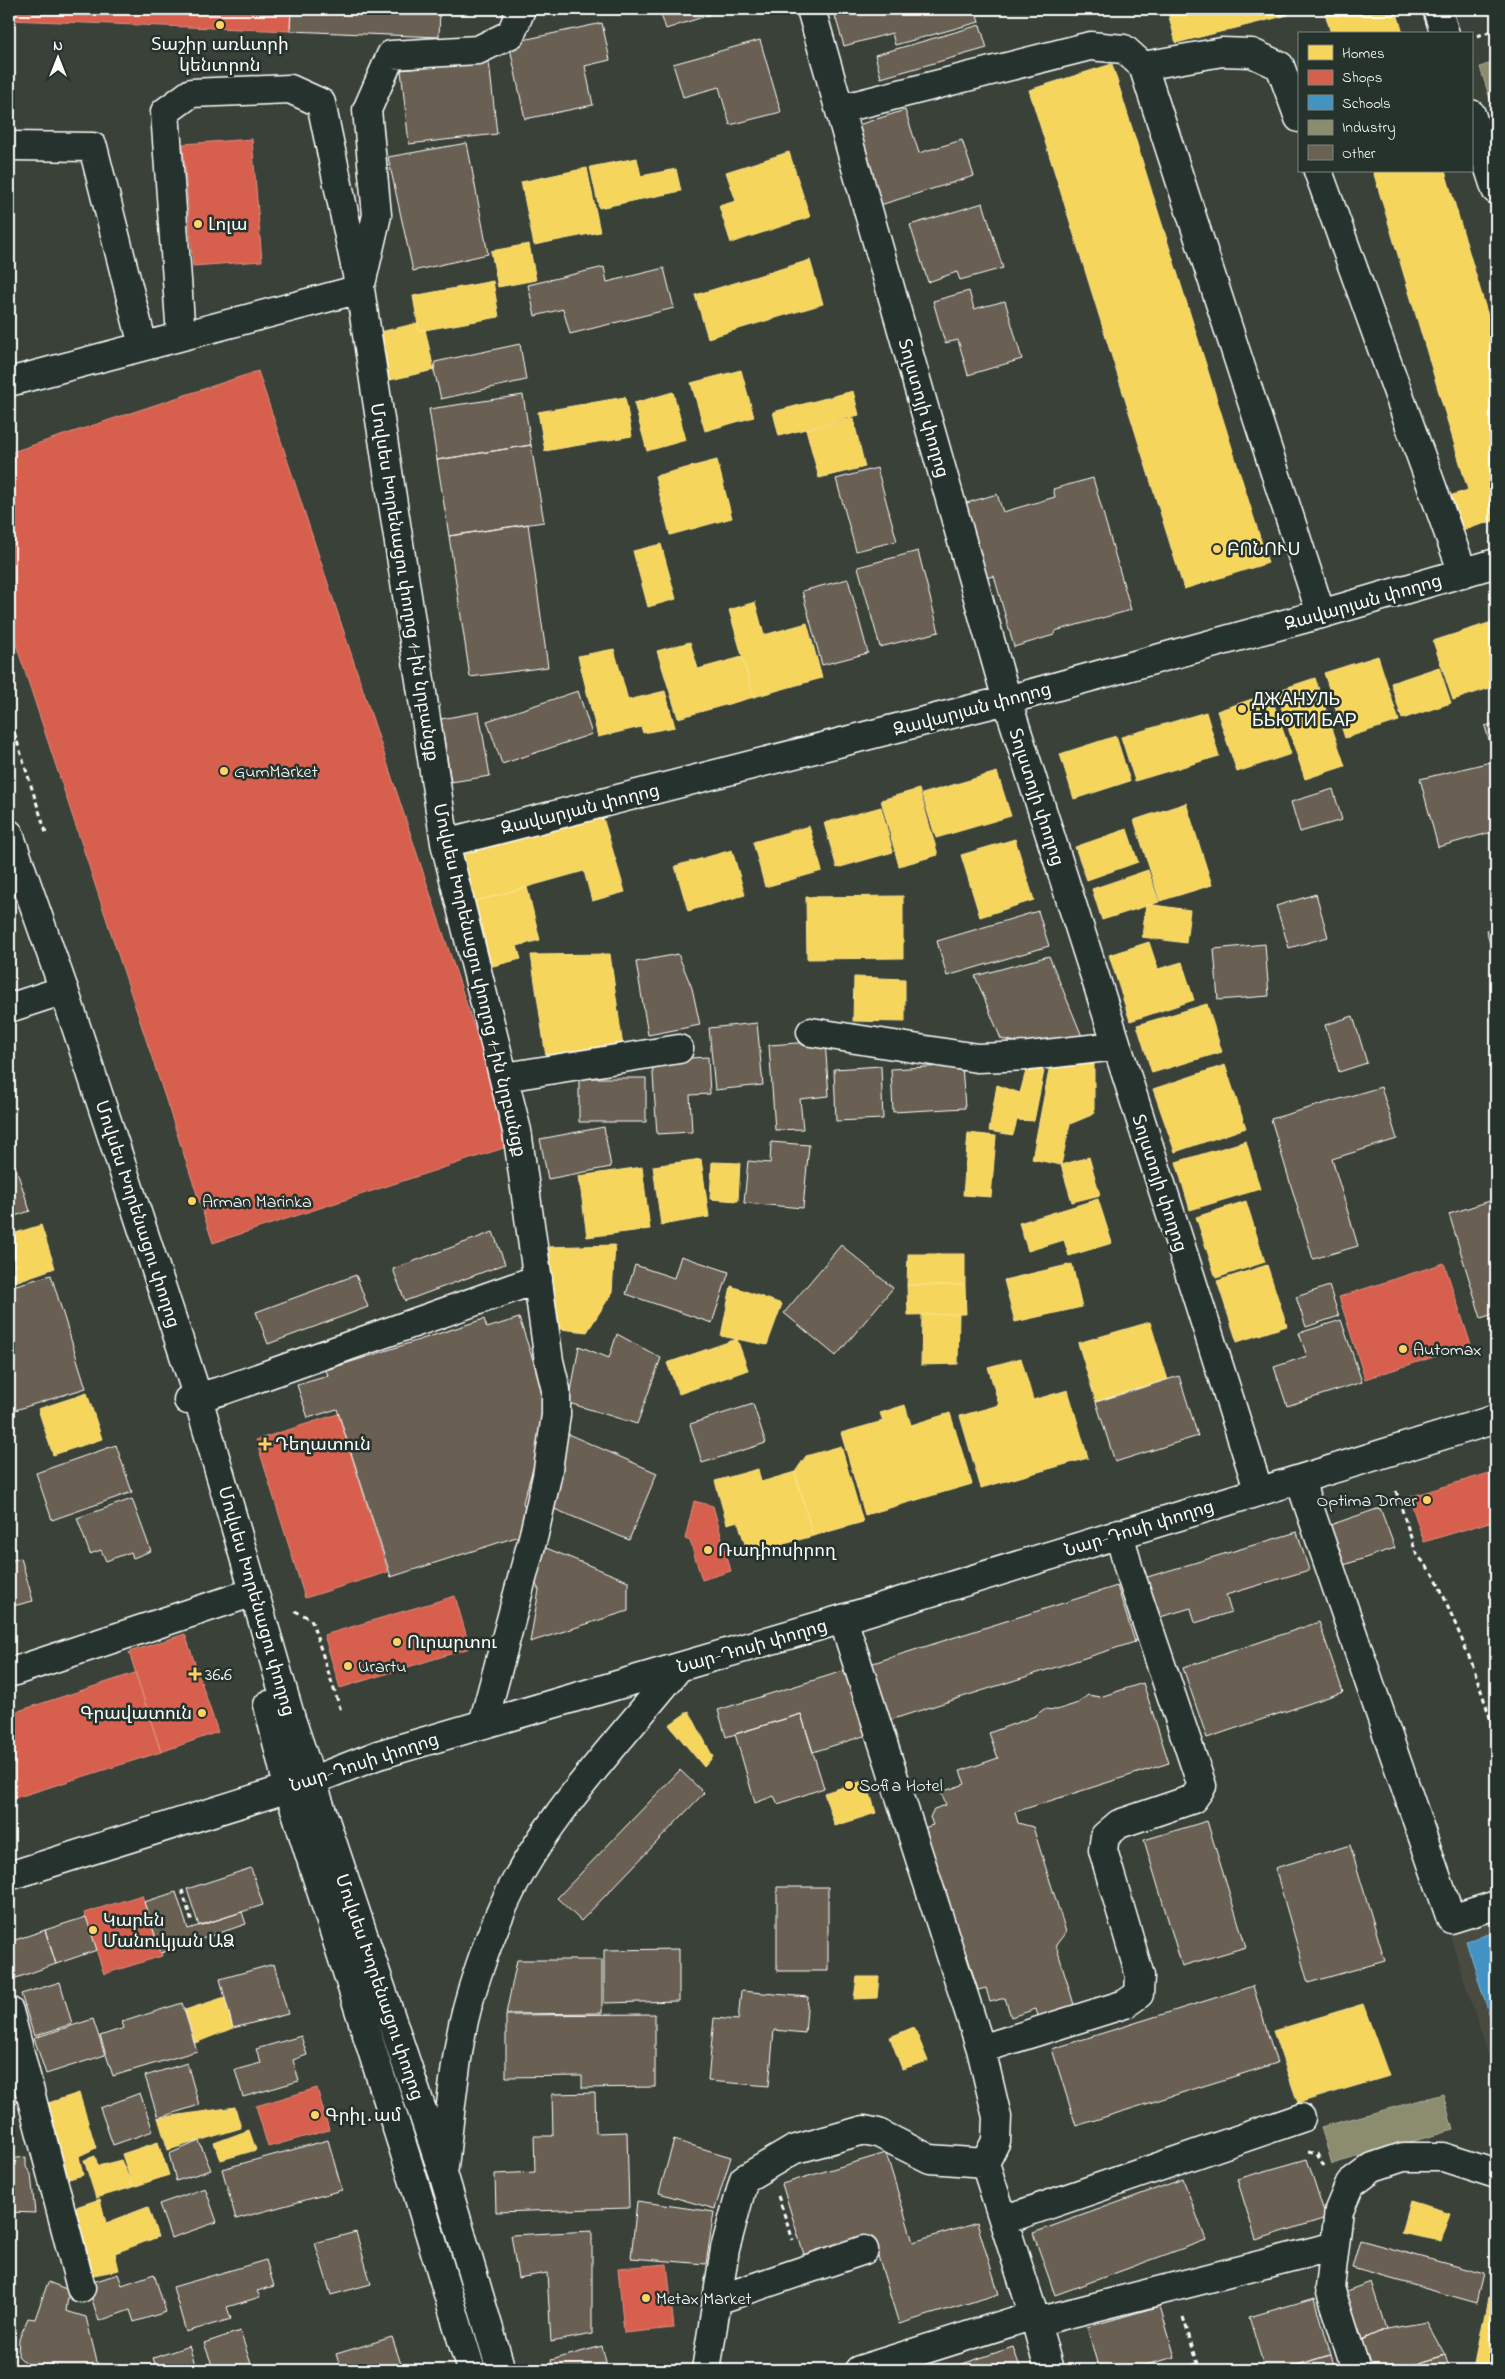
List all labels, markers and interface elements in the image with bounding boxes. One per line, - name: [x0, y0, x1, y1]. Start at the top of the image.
- marker: Տաշիր առևտրի կենտրոն: [214, 19, 226, 31]
- north arrow: [32, 32, 82, 82]
- legend: [1298, 32, 1472, 172]
- place label: Տաշիր առևտրի կենտրոն: [151, 33, 289, 80]
- text: N: [53, 36, 63, 57]
- text: Homes: [1342, 43, 1385, 65]
- text: Shops: [1342, 67, 1382, 89]
- text: Schools: [1342, 93, 1391, 115]
- text: Industry: [1342, 117, 1396, 140]
- text: Other: [1342, 143, 1376, 165]
- place label: Լոլա: [208, 213, 248, 239]
- marker: Լոլա: [192, 218, 204, 230]
- street label: Տոլստոյի փողոց: [890, 336, 954, 481]
- street label: Մովսես Խորենացու փողոց 1-ին նրբանցք: [362, 401, 444, 763]
- place label: ԲՈՆՈՒՍ: [1227, 538, 1301, 564]
- marker: ԲՈՆՈՒՍ: [1211, 543, 1223, 555]
- street label: Զավարյան փողոց: [1282, 569, 1445, 639]
- street label: Զավարյան փողոց: [891, 677, 1054, 745]
- place label: ДЖАНУЛЬ БЬЮТИ БАР: [1252, 688, 1357, 735]
- marker: ДЖАНУЛЬ БЬЮТИ БАР: [1236, 703, 1248, 715]
- street label: Տոլստոյի փողոց: [1001, 725, 1070, 870]
- place label: GumMarket: [234, 760, 318, 786]
- marker: GumMarket: [218, 765, 230, 777]
- street label: Զավարյան փողոց: [498, 779, 663, 843]
- street label: Մովսես Խորենացու փողոց 1-ին նրբանցք: [425, 801, 531, 1160]
- street label: Մովսես Խորենացու փողոց: [87, 1097, 185, 1332]
- street label: Տոլստոյի փողոց: [1124, 1111, 1193, 1256]
- place label: Arman Marinka: [202, 1190, 312, 1216]
- marker: Arman Marinka: [186, 1195, 198, 1207]
- place label: Automax: [1413, 1338, 1482, 1364]
- marker: Automax: [1397, 1343, 1409, 1355]
- place label: Դեղատուն: [275, 1433, 371, 1459]
- marker: Դեղատուն: [259, 1438, 271, 1450]
- street label: Մովսես Խորենացու փողոց: [210, 1484, 300, 1720]
- place label: Optima Drner: [1317, 1489, 1417, 1515]
- marker: Optima Drner: [1421, 1494, 1433, 1506]
- street label: Նար-Դոսի փողոց: [1062, 1495, 1218, 1565]
- place label: Ռադիոսիրող: [718, 1539, 837, 1565]
- marker: Ռադիոսիրող: [702, 1544, 714, 1556]
- street label: Նար-Դոսի փողոց: [674, 1614, 831, 1682]
- place label: Ուրարտու: [407, 1631, 497, 1657]
- marker: Ուրարտու: [391, 1636, 403, 1648]
- place label: Urartu: [358, 1655, 407, 1681]
- marker: Urartu: [342, 1660, 354, 1672]
- place label: 36.6: [205, 1663, 232, 1689]
- marker: 36.6: [189, 1668, 201, 1680]
- place label: Գրավատուն: [80, 1702, 192, 1728]
- marker: Գրավատուն: [196, 1707, 208, 1719]
- street label: Նար-Դոսի փողոց: [287, 1728, 442, 1800]
- place label: Sofia Hotel: [859, 1774, 943, 1800]
- marker: Sofia Hotel: [843, 1779, 855, 1791]
- street label: Մովսես Խորենացու փողոց: [327, 1871, 429, 2104]
- place label: Կարեն Մանուկյան ԱՁ: [103, 1909, 235, 1956]
- marker: Կարեն Մանուկյան ԱՁ: [87, 1924, 99, 1936]
- place label: Գրիլ․ամ: [325, 2104, 401, 2130]
- marker: Գրիլ․ամ: [309, 2109, 321, 2121]
- place label: Metax Market: [656, 2287, 752, 2313]
- marker: Metax Market: [640, 2292, 652, 2304]

